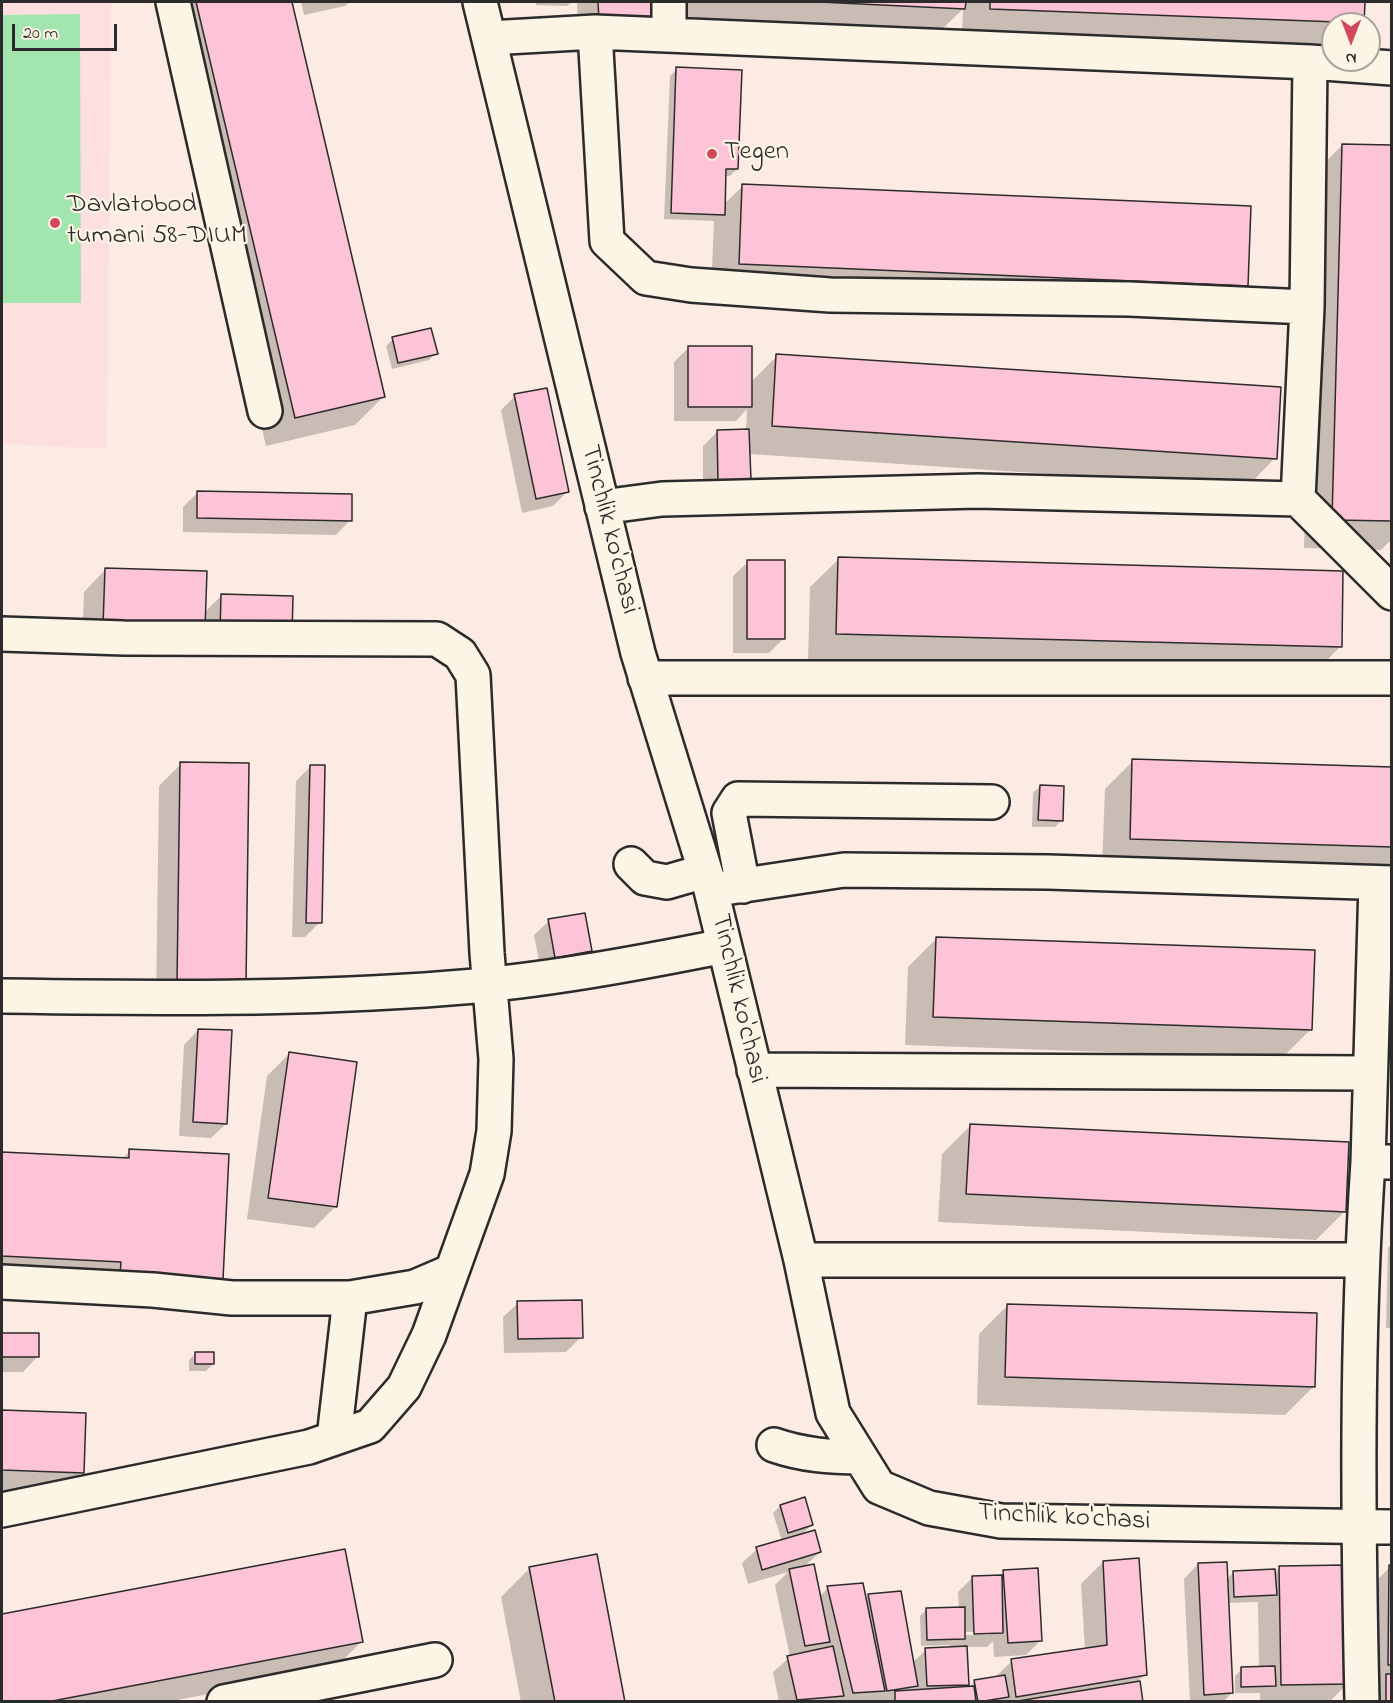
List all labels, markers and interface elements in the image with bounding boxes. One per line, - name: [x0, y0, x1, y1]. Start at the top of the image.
- scale bar: [15, 12, 120, 50]
- north arrow: [1321, 12, 1381, 72]
- text: 20 m: [23, 21, 58, 47]
- text: N: [1346, 46, 1356, 70]
- place label: Tegen: [724, 138, 789, 170]
- marker: Tegen: [705, 147, 719, 161]
- place label: Davlatobod tumani 58-DIUM: [67, 191, 247, 254]
- marker: Davlatobod tumani 58-DIUM: [48, 216, 62, 230]
- street label: Tinchlik ko'chasi: [571, 442, 645, 618]
- street label: Tinchlik ko'chasi: [702, 911, 772, 1087]
- street label: Tinchlik ko'chasi: [977, 1498, 1151, 1540]

